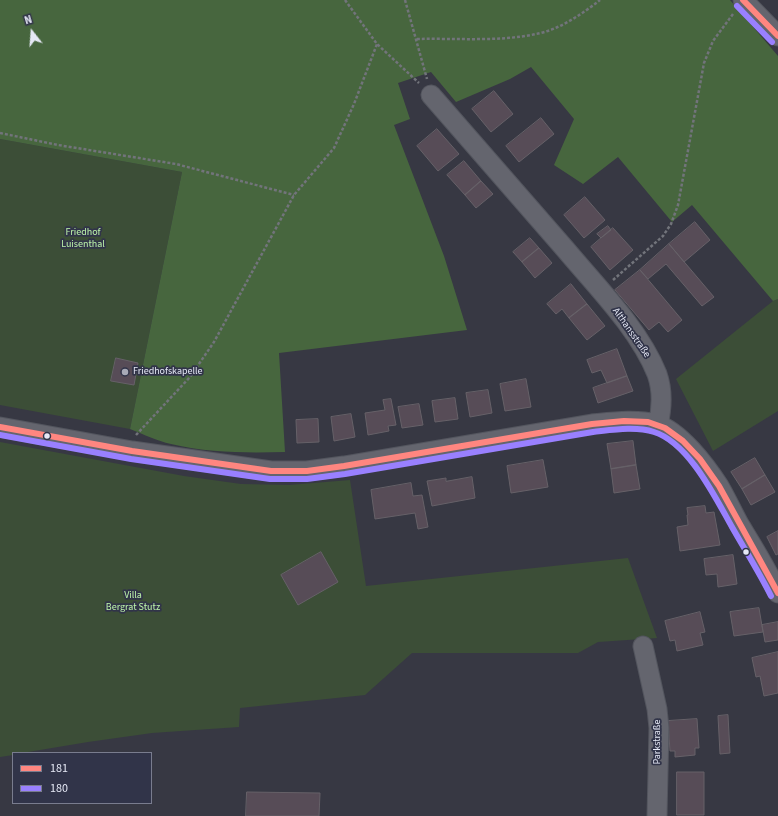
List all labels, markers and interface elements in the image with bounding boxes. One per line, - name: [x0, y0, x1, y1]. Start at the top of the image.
- north arrow: [12, 12, 52, 52]
- text: N: [23, 12, 34, 28]
- park label: Friedhof Luisenthal: [61, 227, 105, 250]
- street label: Althansstraße: [609, 306, 653, 360]
- place label: Friedhofskapelle: [133, 366, 203, 378]
- marker: Friedhofskapelle: [120, 367, 130, 377]
- unlabelled marker: [42, 431, 52, 441]
- unlabelled marker: [741, 547, 751, 557]
- park label: Villa Bergrat Stutz: [106, 590, 160, 614]
- street label: Parkstraße: [652, 719, 664, 765]
- legend: [12, 752, 152, 804]
- text: 181: [50, 760, 68, 777]
- text: 180: [50, 780, 68, 797]

